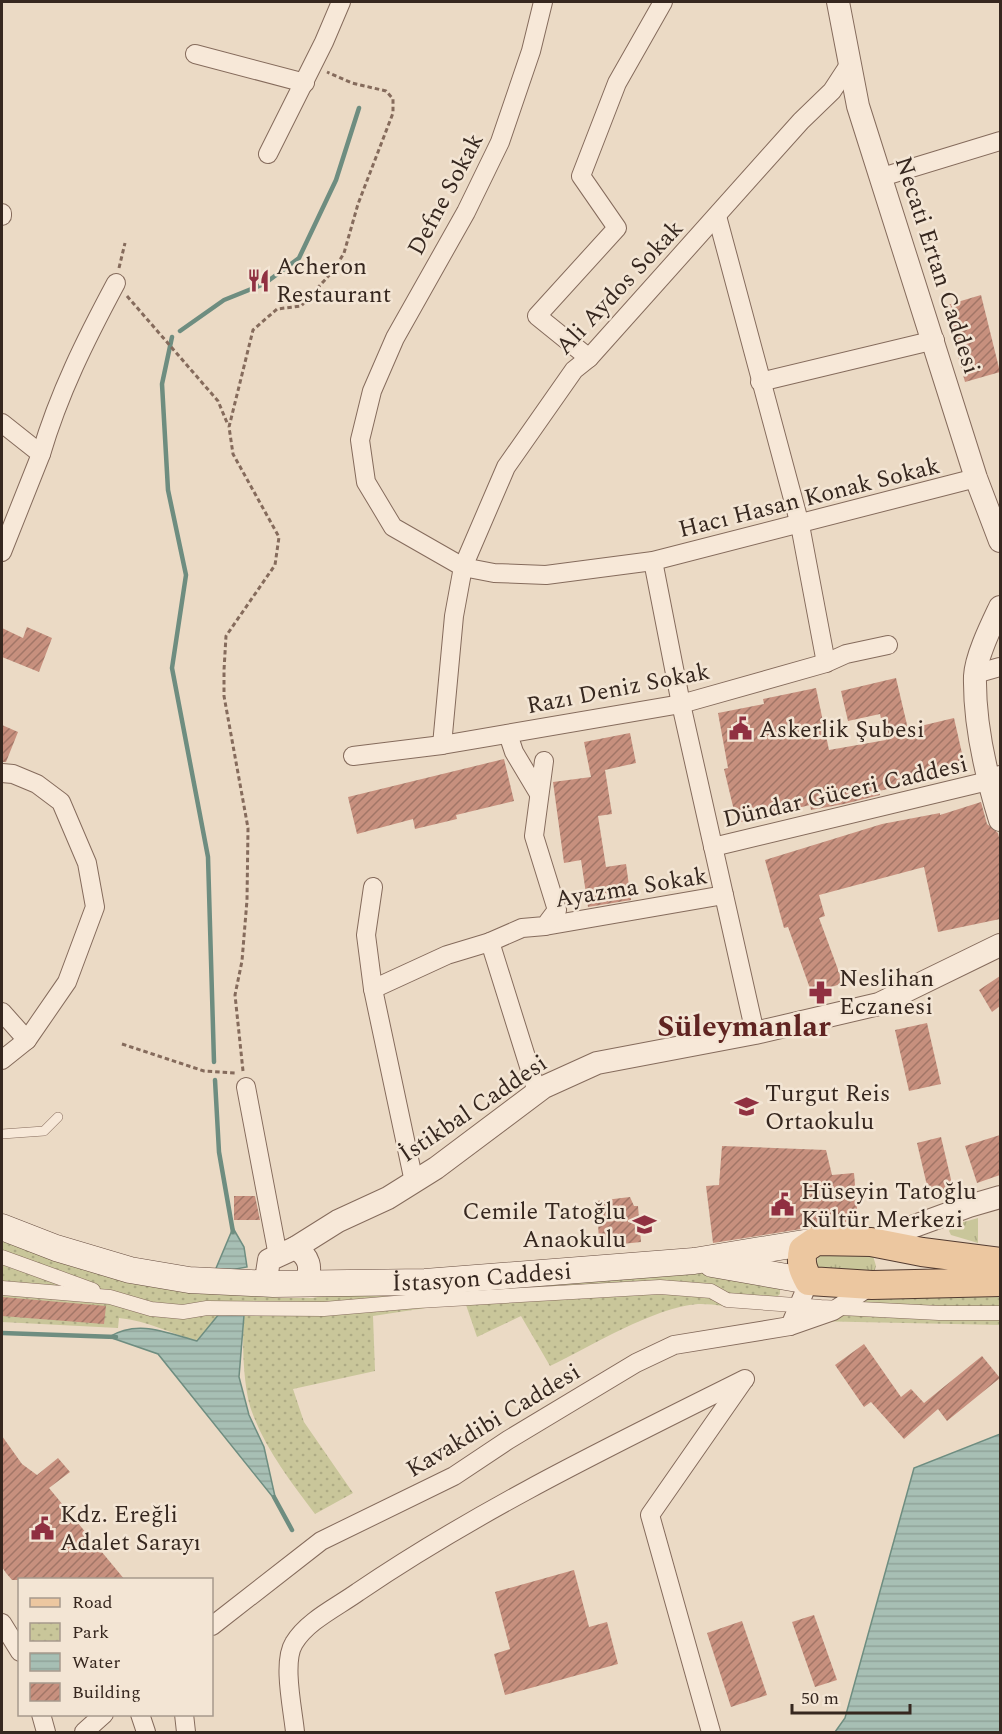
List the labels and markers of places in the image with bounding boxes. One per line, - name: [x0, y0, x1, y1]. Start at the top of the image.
- place label: Acheron Restaurant: [276, 249, 391, 313]
- restaurant icon: Acheron Restaurant: [245, 267, 271, 293]
- place label: Askerlik Şubesi: [759, 712, 924, 748]
- public building icon: Askerlik Şubesi: [728, 716, 754, 742]
- place label: Neslihan Eczanesi: [839, 961, 934, 1025]
- pharmacy icon: Neslihan Eczanesi: [808, 979, 834, 1005]
- place label: Turgut Reis Ortaokulu: [765, 1076, 890, 1140]
- school or university icon: Turgut Reis Ortaokulu: [734, 1094, 760, 1120]
- place label: Hüseyin Tatoğlu Kültür Merkezi: [801, 1174, 977, 1238]
- public building icon: Hüseyin Tatoğlu Kültür Merkezi: [770, 1192, 796, 1218]
- place label: Cemile Tatoğlu Anaokulu: [462, 1194, 626, 1258]
- school or university icon: Cemile Tatoğlu Anaokulu: [631, 1212, 657, 1238]
- place label: Kdz. Ereğli Adalet Sarayı: [60, 1497, 201, 1561]
- public building icon: Kdz. Ereğli Adalet Sarayı: [29, 1515, 55, 1541]

